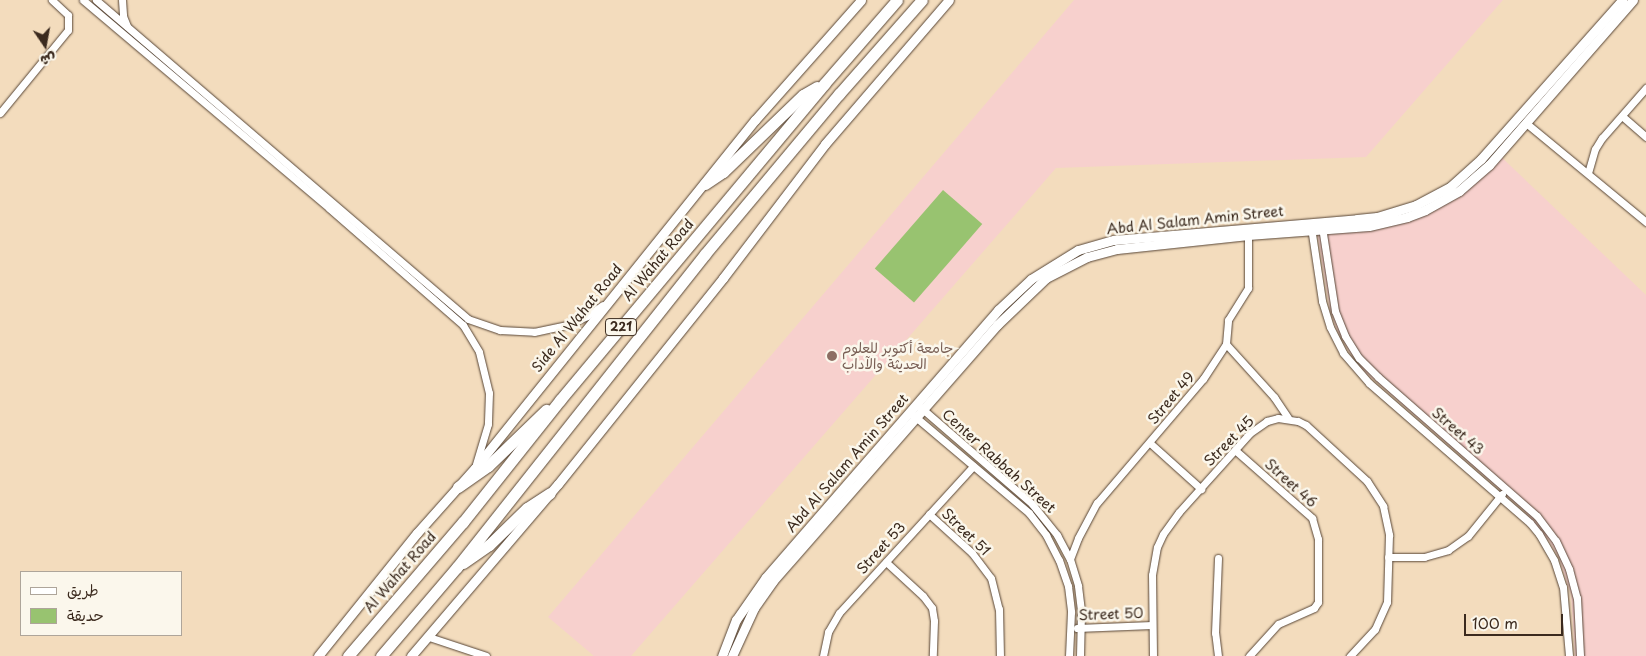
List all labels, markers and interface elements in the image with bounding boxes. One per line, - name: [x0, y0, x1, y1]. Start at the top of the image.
- north arrow: [20, 20, 70, 70]
- text: ش: [39, 48, 58, 72]
- street label: Abd Al Salam Amin Street: [1104, 202, 1286, 238]
- street label: Al Wahat Road: [619, 215, 697, 305]
- street label: Side Al Wahat Road: [528, 260, 626, 376]
- road number: 221: [605, 318, 637, 337]
- place label: جامعة أكتوبر للعلوم الحديثة والآداب: [842, 340, 953, 372]
- marker: جامعة أكتوبر للعلوم الحديثة والآداب: [826, 350, 838, 362]
- street label: Street 49: [1144, 368, 1198, 428]
- street label: Abd Al Salam Amin Street: [781, 389, 913, 537]
- street label: Street 43: [1428, 404, 1488, 458]
- street label: Center Rabbah Street: [938, 405, 1060, 517]
- street label: Street 45: [1200, 412, 1258, 470]
- street label: Street 46: [1261, 455, 1321, 511]
- street label: Street 51: [938, 505, 994, 559]
- street label: Street 53: [853, 518, 909, 578]
- street label: Al Wahat Road: [360, 528, 440, 616]
- legend: [20, 571, 182, 636]
- text: طريق: [67, 578, 99, 601]
- text: حديقة: [67, 603, 104, 626]
- street label: Street 50: [1078, 604, 1144, 624]
- scale bar: [1466, 604, 1565, 636]
- text: 100 m: [1472, 611, 1518, 634]

